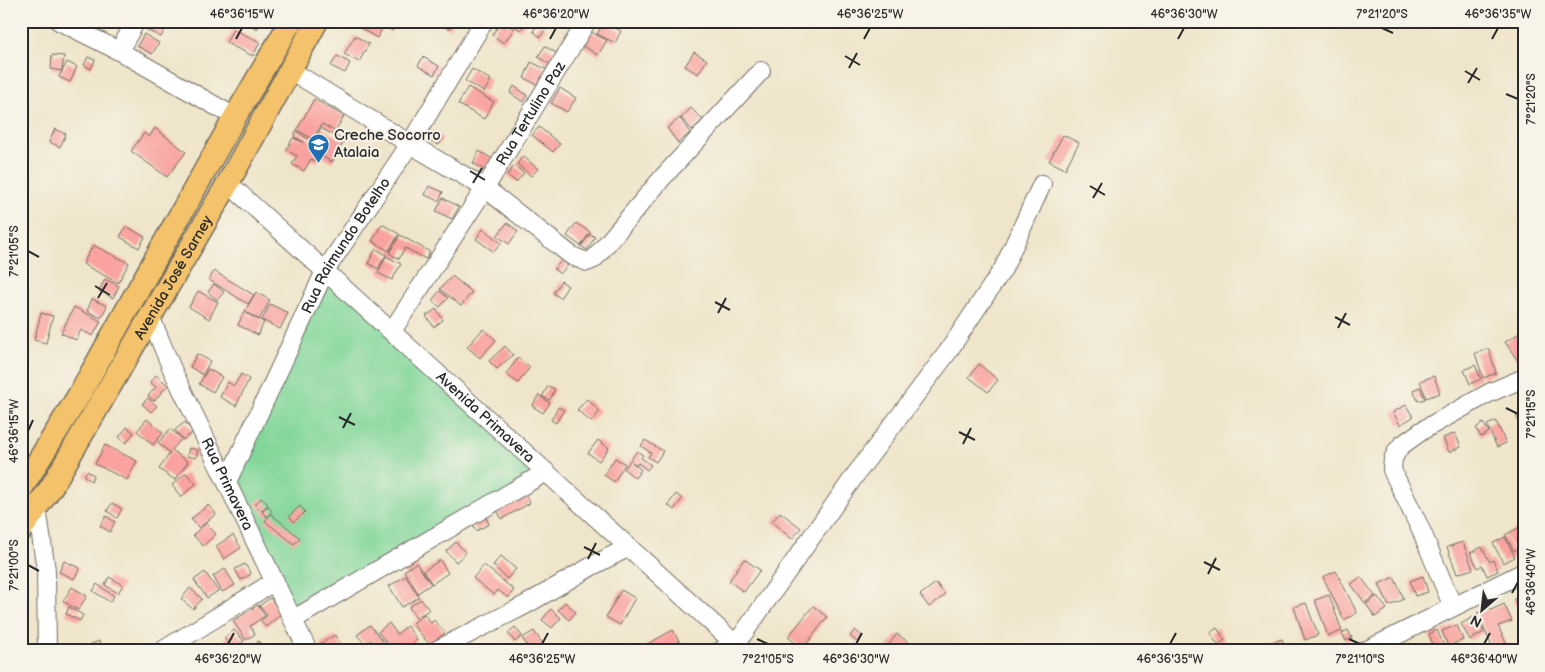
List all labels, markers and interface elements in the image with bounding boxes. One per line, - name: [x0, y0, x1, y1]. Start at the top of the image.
- text: 46°36'15"W: [210, 7, 274, 22]
- text: 46°36'20"W: [523, 7, 590, 22]
- text: 46°36'25"W: [837, 7, 903, 22]
- text: 46°36'30"W: [1150, 7, 1218, 22]
- text: 7°21'20"S: [1356, 7, 1408, 22]
- text: 46°36'35"W: [1464, 7, 1532, 22]
- street label: Rua Tertulino Paz: [492, 57, 570, 169]
- text: 7°21'20"S: [1524, 73, 1539, 125]
- place label: Creche Socorro Atalaia: [334, 126, 441, 162]
- school or university icon: Creche Socorro Atalaia: [306, 132, 330, 163]
- street label: Rua Raimundo Botelho: [297, 174, 394, 317]
- street label: Avenida José Sarney: [130, 212, 217, 343]
- text: 7°21'05"S: [7, 225, 22, 277]
- street label: Avenida Primavera: [432, 367, 539, 467]
- text: 7°21'15"S: [1524, 390, 1539, 438]
- text: 46°36'15"W: [7, 399, 22, 463]
- street label: Rua Primavera: [197, 435, 258, 533]
- text: 7°21'00"S: [7, 539, 22, 591]
- text: 46°36'40"W: [1524, 548, 1539, 616]
- north arrow: [1458, 584, 1508, 634]
- text: N: [1467, 611, 1485, 631]
- text: 46°36'20"W: [195, 652, 262, 667]
- text: 46°36'25"W: [509, 652, 575, 667]
- text: 7°21'05"S: [742, 652, 794, 667]
- text: 46°36'30"W: [822, 652, 890, 667]
- text: 46°36'35"W: [1136, 652, 1204, 667]
- text: 7°21'10"S: [1335, 652, 1385, 667]
- text: 46°36'40"W: [1450, 652, 1518, 667]

